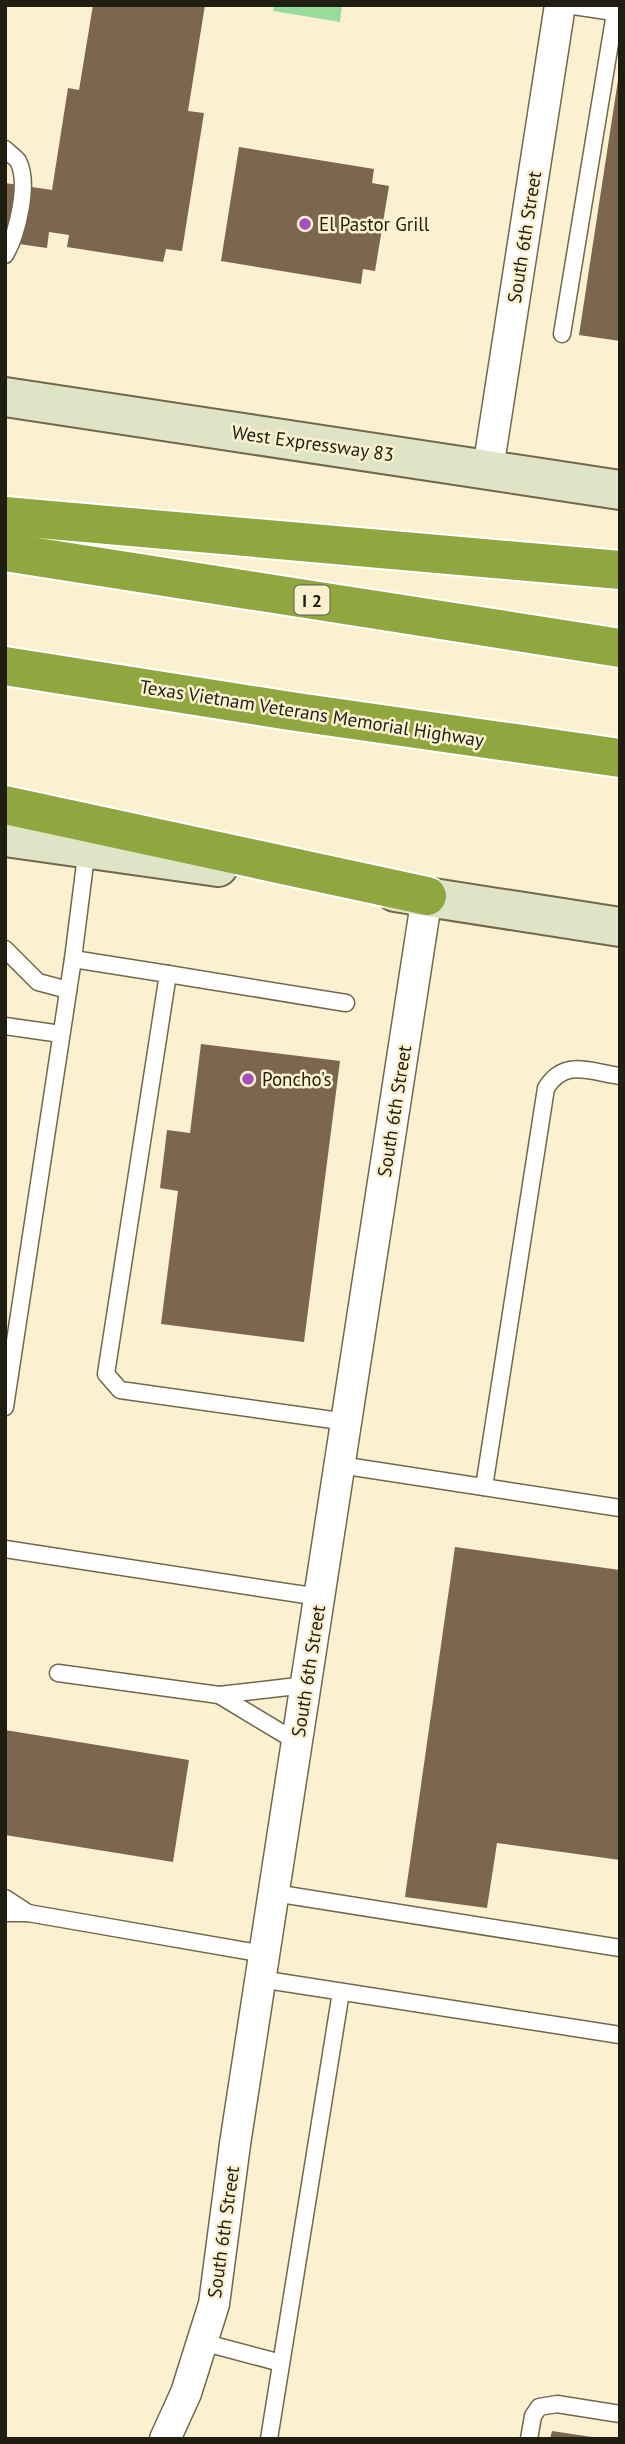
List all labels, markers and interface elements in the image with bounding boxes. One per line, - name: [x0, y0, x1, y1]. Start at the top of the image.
- street label: South 6th Street: [502, 169, 546, 305]
- place label: El Pastor Grill: [319, 212, 430, 236]
- marker: El Pastor Grill: [297, 216, 313, 232]
- street label: West Expressway 83: [230, 420, 396, 466]
- road number: I 2: [294, 586, 330, 614]
- street label: Texas Vietnam Veterans Memorial Highway: [138, 674, 486, 752]
- street label: South 6th Street: [372, 1043, 416, 1179]
- place label: Poncho's: [262, 1067, 332, 1091]
- marker: Poncho's: [240, 1071, 256, 1087]
- street label: South 6th Street: [286, 1603, 330, 1739]
- street label: South 6th Street: [202, 2164, 244, 2300]

